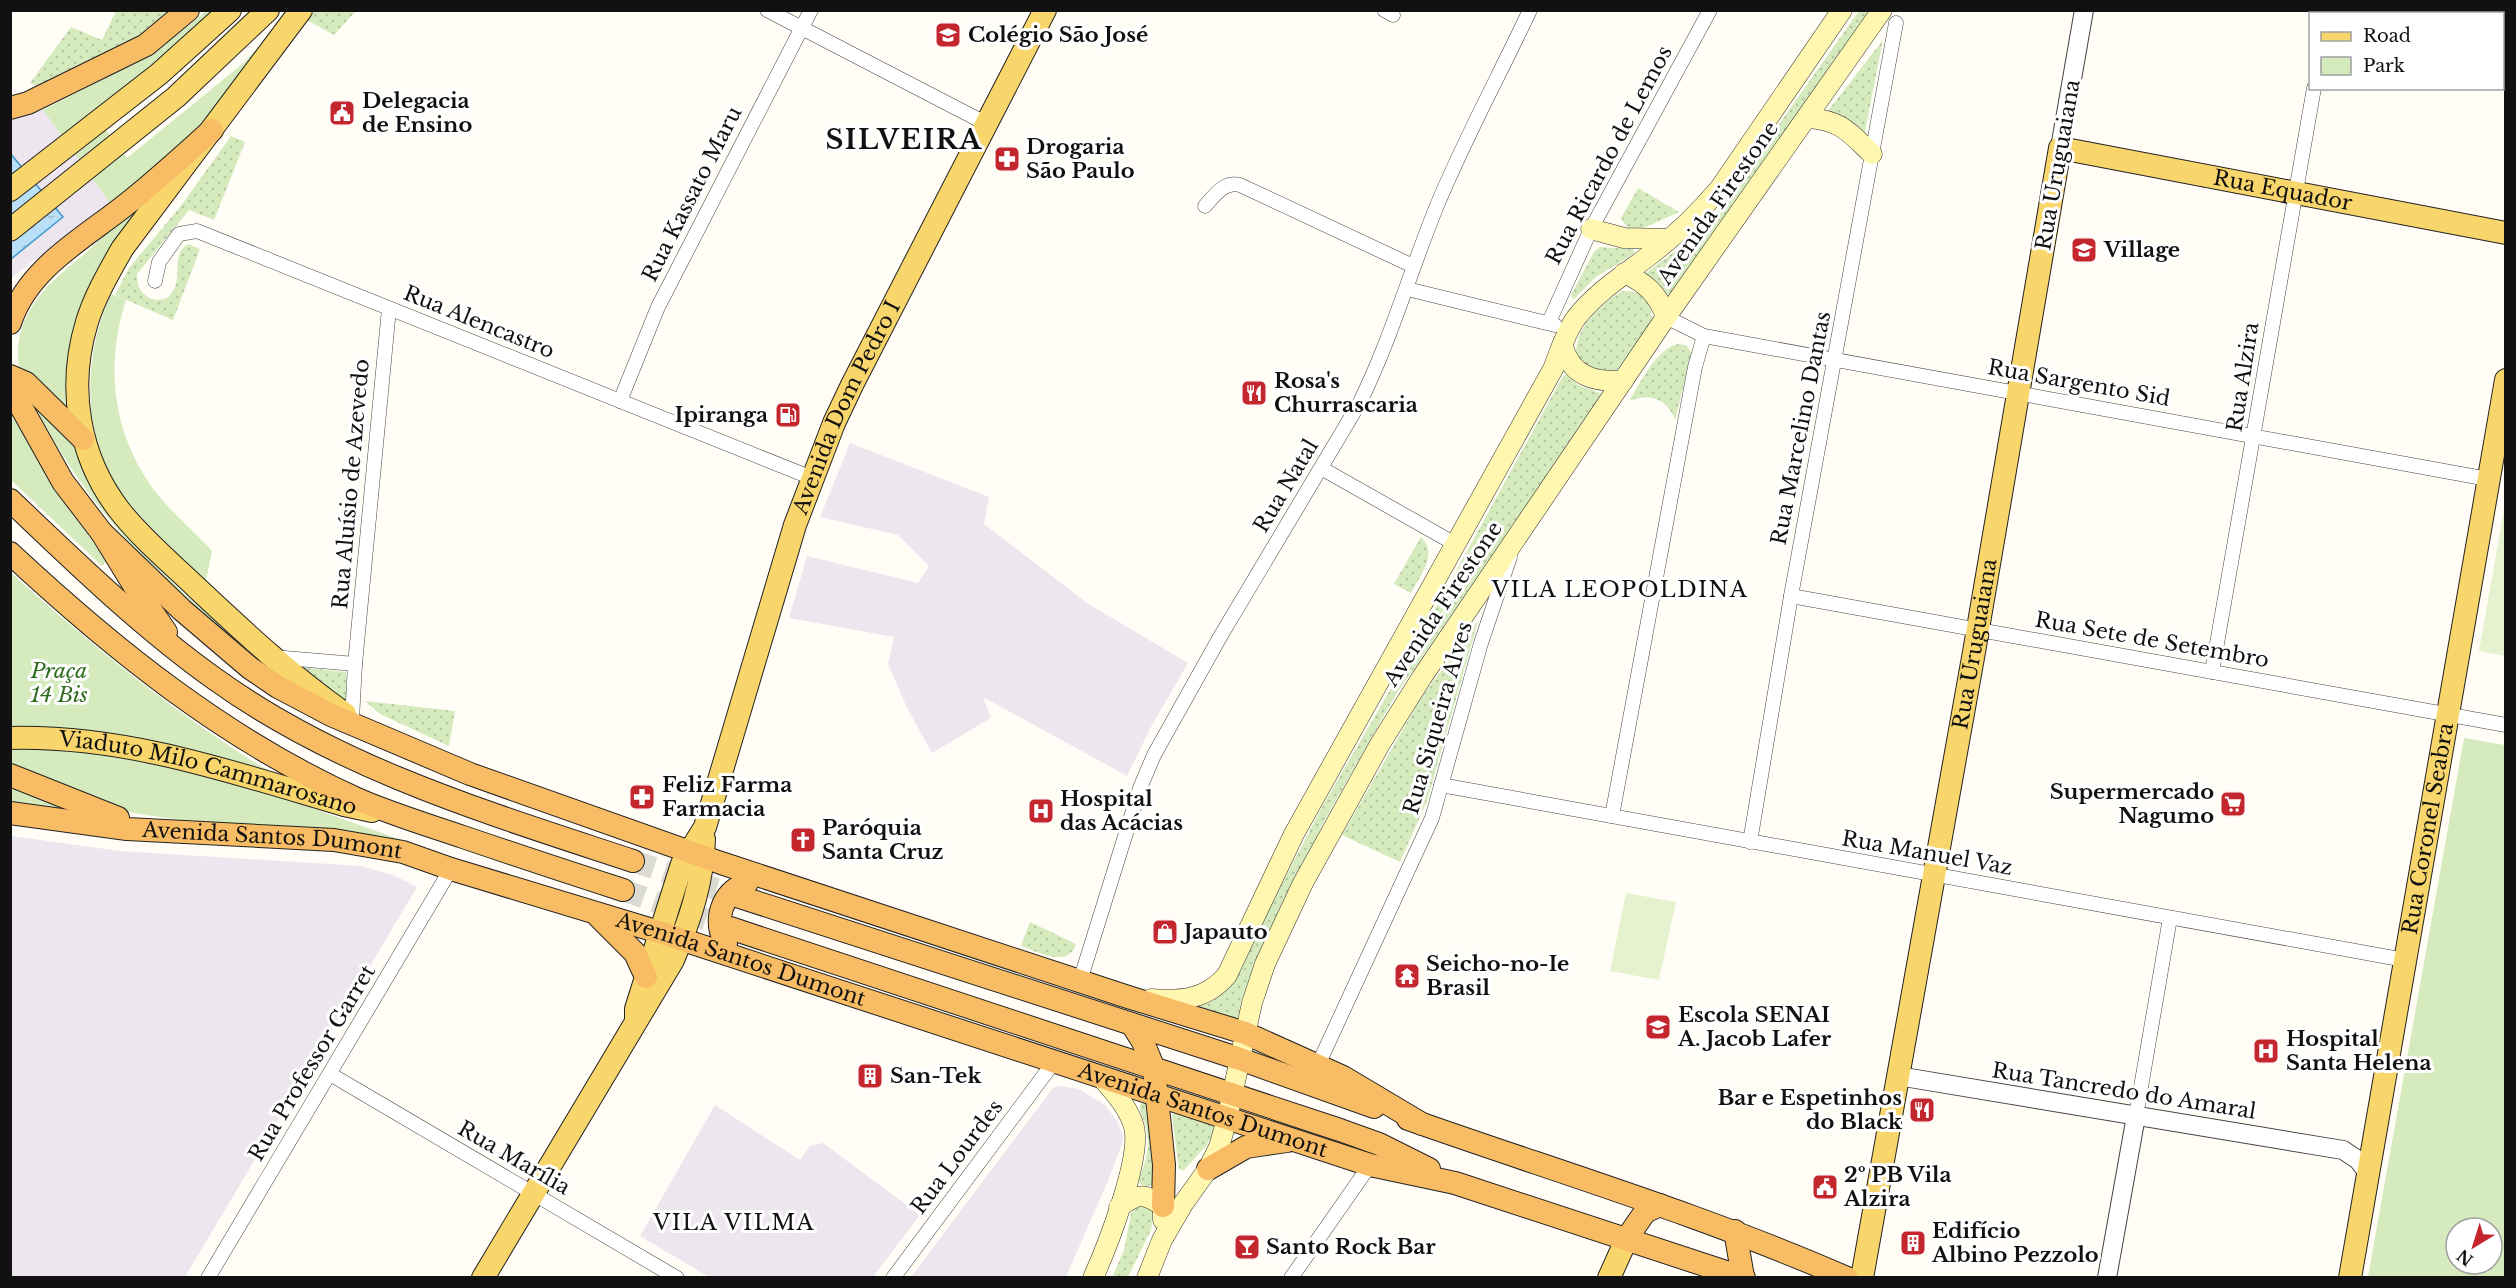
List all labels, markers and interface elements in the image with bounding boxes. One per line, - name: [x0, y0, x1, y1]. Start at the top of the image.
- legend: [2309, 12, 2504, 90]
- school or university icon: Colégio São José: [933, 20, 963, 50]
- place label: Colégio São José: [968, 22, 1148, 48]
- text: Road: [2363, 25, 2411, 47]
- street label: Rua Ricardo de Lemos: [1540, 41, 1678, 269]
- text: Park: [2363, 55, 2405, 77]
- street label: Rua Uruguaiana: [2030, 77, 2086, 252]
- place label: Delegacia de Ensino: [362, 88, 472, 138]
- public building icon: Delegacia de Ensino: [327, 98, 357, 128]
- street label: Rua Kassato Maru: [637, 102, 747, 286]
- street label: Avenida Firestone: [1651, 116, 1784, 290]
- district label: SILVEIRA: [825, 123, 983, 156]
- place label: Drogaria São Paulo: [1026, 134, 1135, 184]
- pharmacy icon: Drogaria São Paulo: [992, 144, 1022, 174]
- street label: Rua Equador: [2211, 165, 2354, 216]
- school or university icon: Village: [2069, 235, 2099, 265]
- place label: Village: [2103, 237, 2180, 263]
- street label: Rua Alencastro: [400, 280, 558, 364]
- street label: Avenida Dom Pedro I: [787, 296, 906, 519]
- street label: Rua Marcelino Dantas: [1766, 309, 1836, 547]
- street label: Rua Alzira: [2221, 320, 2265, 434]
- street label: Rua Sargento Sid: [1986, 354, 2172, 412]
- street label: Rua Aluísio de Azevedo: [327, 358, 375, 610]
- place label: Rosa's Churrascaria: [1274, 368, 1418, 418]
- restaurant icon: Rosa's Churrascaria: [1239, 378, 1269, 408]
- fuel station icon: Ipiranga: [773, 400, 803, 430]
- place label: Ipiranga: [674, 402, 768, 428]
- street label: Rua Natal: [1248, 434, 1324, 537]
- street label: Avenida Firestone: [1378, 517, 1508, 692]
- street label: Rua Uruguaiana: [1947, 556, 2003, 731]
- district label: VILA LEOPOLDINA: [1491, 576, 1748, 603]
- street label: Rua Sete de Setembro: [2033, 607, 2271, 673]
- street label: Rua Siqueira Alves: [1398, 619, 1478, 817]
- park label: Praça 14 Bis: [29, 658, 88, 708]
- street label: Rua Coronel Seabra: [2397, 721, 2459, 936]
- street label: Viaduto Milo Cammarosano: [57, 726, 359, 820]
- place label: Feliz Farma Farmacia: [662, 772, 792, 822]
- place label: Supermercado Nagumo: [2050, 779, 2214, 829]
- pharmacy icon: Feliz Farma Farmacia: [627, 782, 657, 812]
- place label: Hospital das Acácias: [1060, 786, 1183, 836]
- supermarket icon: Supermercado Nagumo: [2218, 789, 2248, 819]
- hospital icon: Hospital das Acácias: [1026, 796, 1056, 826]
- place label: Paróquia Santa Cruz: [822, 815, 944, 865]
- street label: Avenida Santos Dumont: [141, 817, 404, 865]
- church icon: Paróquia Santa Cruz: [788, 825, 818, 855]
- street label: Rua Manuel Vaz: [1840, 825, 2014, 881]
- street label: Avenida Santos Dumont: [612, 906, 869, 1012]
- shop icon: Japauto: [1150, 917, 1180, 947]
- place label: Japauto: [1180, 919, 1268, 945]
- place label: Seicho-no-Ie Brasil: [1426, 951, 1569, 1001]
- street label: Rua Professor Garret: [243, 960, 381, 1166]
- temple icon: Seicho-no-Ie Brasil: [1392, 961, 1422, 991]
- place label: Escola SENAI A. Jacob Lafer: [1677, 1002, 1832, 1052]
- school or university icon: Escola SENAI A. Jacob Lafer: [1643, 1012, 1673, 1042]
- place label: Hospital Santa Helena: [2286, 1026, 2432, 1076]
- hospital icon: Hospital Santa Helena: [2251, 1036, 2281, 1066]
- street label: Avenida Santos Dumont: [1074, 1057, 1331, 1163]
- street label: Rua Tancredo do Amaral: [1990, 1057, 2258, 1125]
- building icon: San-Tek: [855, 1061, 885, 1091]
- place label: San-Tek: [890, 1063, 982, 1089]
- place label: Bar e Espetinhos do Black: [1717, 1085, 1903, 1135]
- street label: Rua Lourdes: [905, 1095, 1009, 1219]
- restaurant icon: Bar e Espetinhos do Black: [1907, 1095, 1937, 1125]
- street label: Rua Marília: [453, 1115, 575, 1201]
- place label: 2º PB Vila Alzira: [1843, 1162, 1952, 1212]
- public building icon: 2º PB Vila Alzira: [1810, 1172, 1840, 1202]
- district label: VILA VILMA: [652, 1209, 815, 1236]
- north arrow: [2444, 1216, 2504, 1276]
- place label: Edifício Albino Pezzolo: [1931, 1218, 2099, 1268]
- building icon: Edifício Albino Pezzolo: [1898, 1228, 1928, 1258]
- bar icon: Santo Rock Bar: [1232, 1232, 1262, 1262]
- place label: Santo Rock Bar: [1266, 1234, 1436, 1260]
- text: N: [2453, 1245, 2477, 1270]

